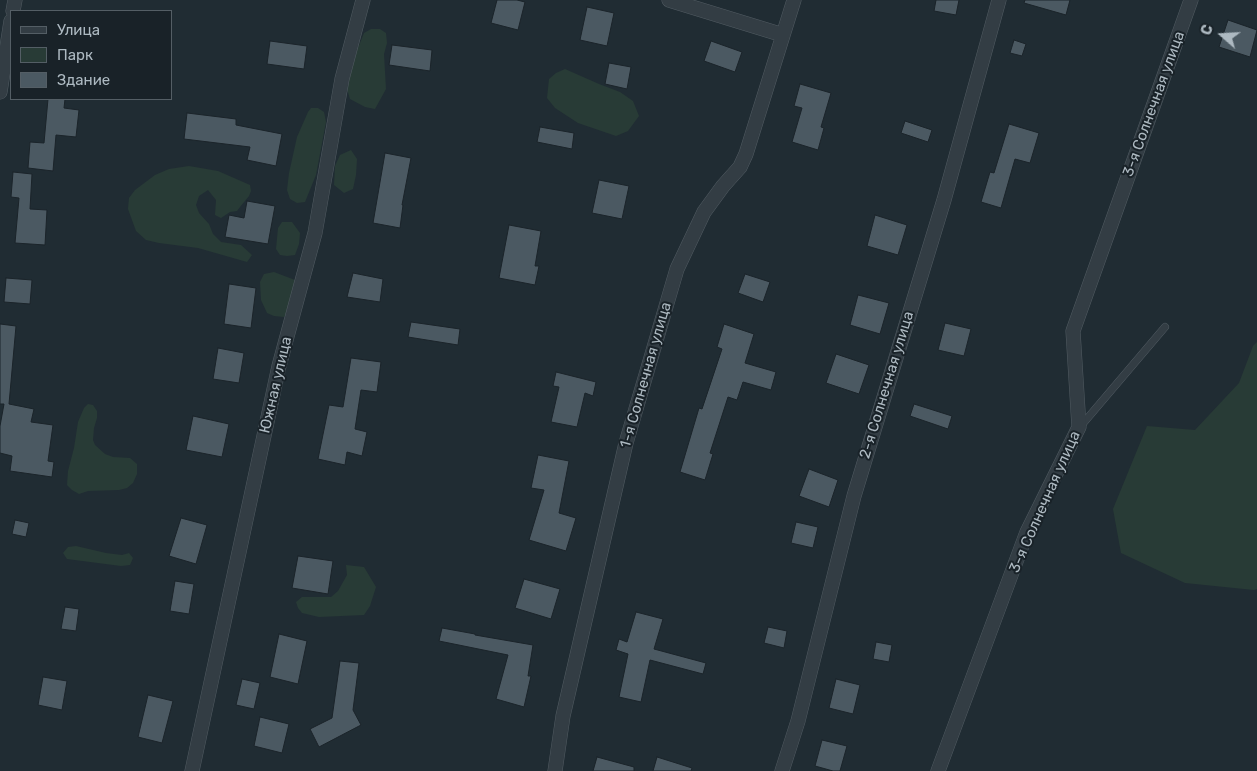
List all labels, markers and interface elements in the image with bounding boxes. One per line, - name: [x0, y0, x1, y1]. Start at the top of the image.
- legend: [10, 10, 172, 100]
- north arrow: [1197, 10, 1247, 60]
- text: Улица: [57, 21, 100, 39]
- text: С: [1198, 23, 1217, 37]
- street label: 3-я Солнечная улица: [1119, 29, 1189, 179]
- text: Парк: [57, 46, 93, 64]
- text: Здание: [57, 71, 110, 89]
- street label: 1-я Солнечная улица: [617, 300, 675, 450]
- street label: 2-я Солнечная улица: [856, 309, 918, 461]
- street label: Южная улица: [256, 335, 296, 435]
- street label: 3-я Солнечная улица: [1006, 428, 1084, 576]

